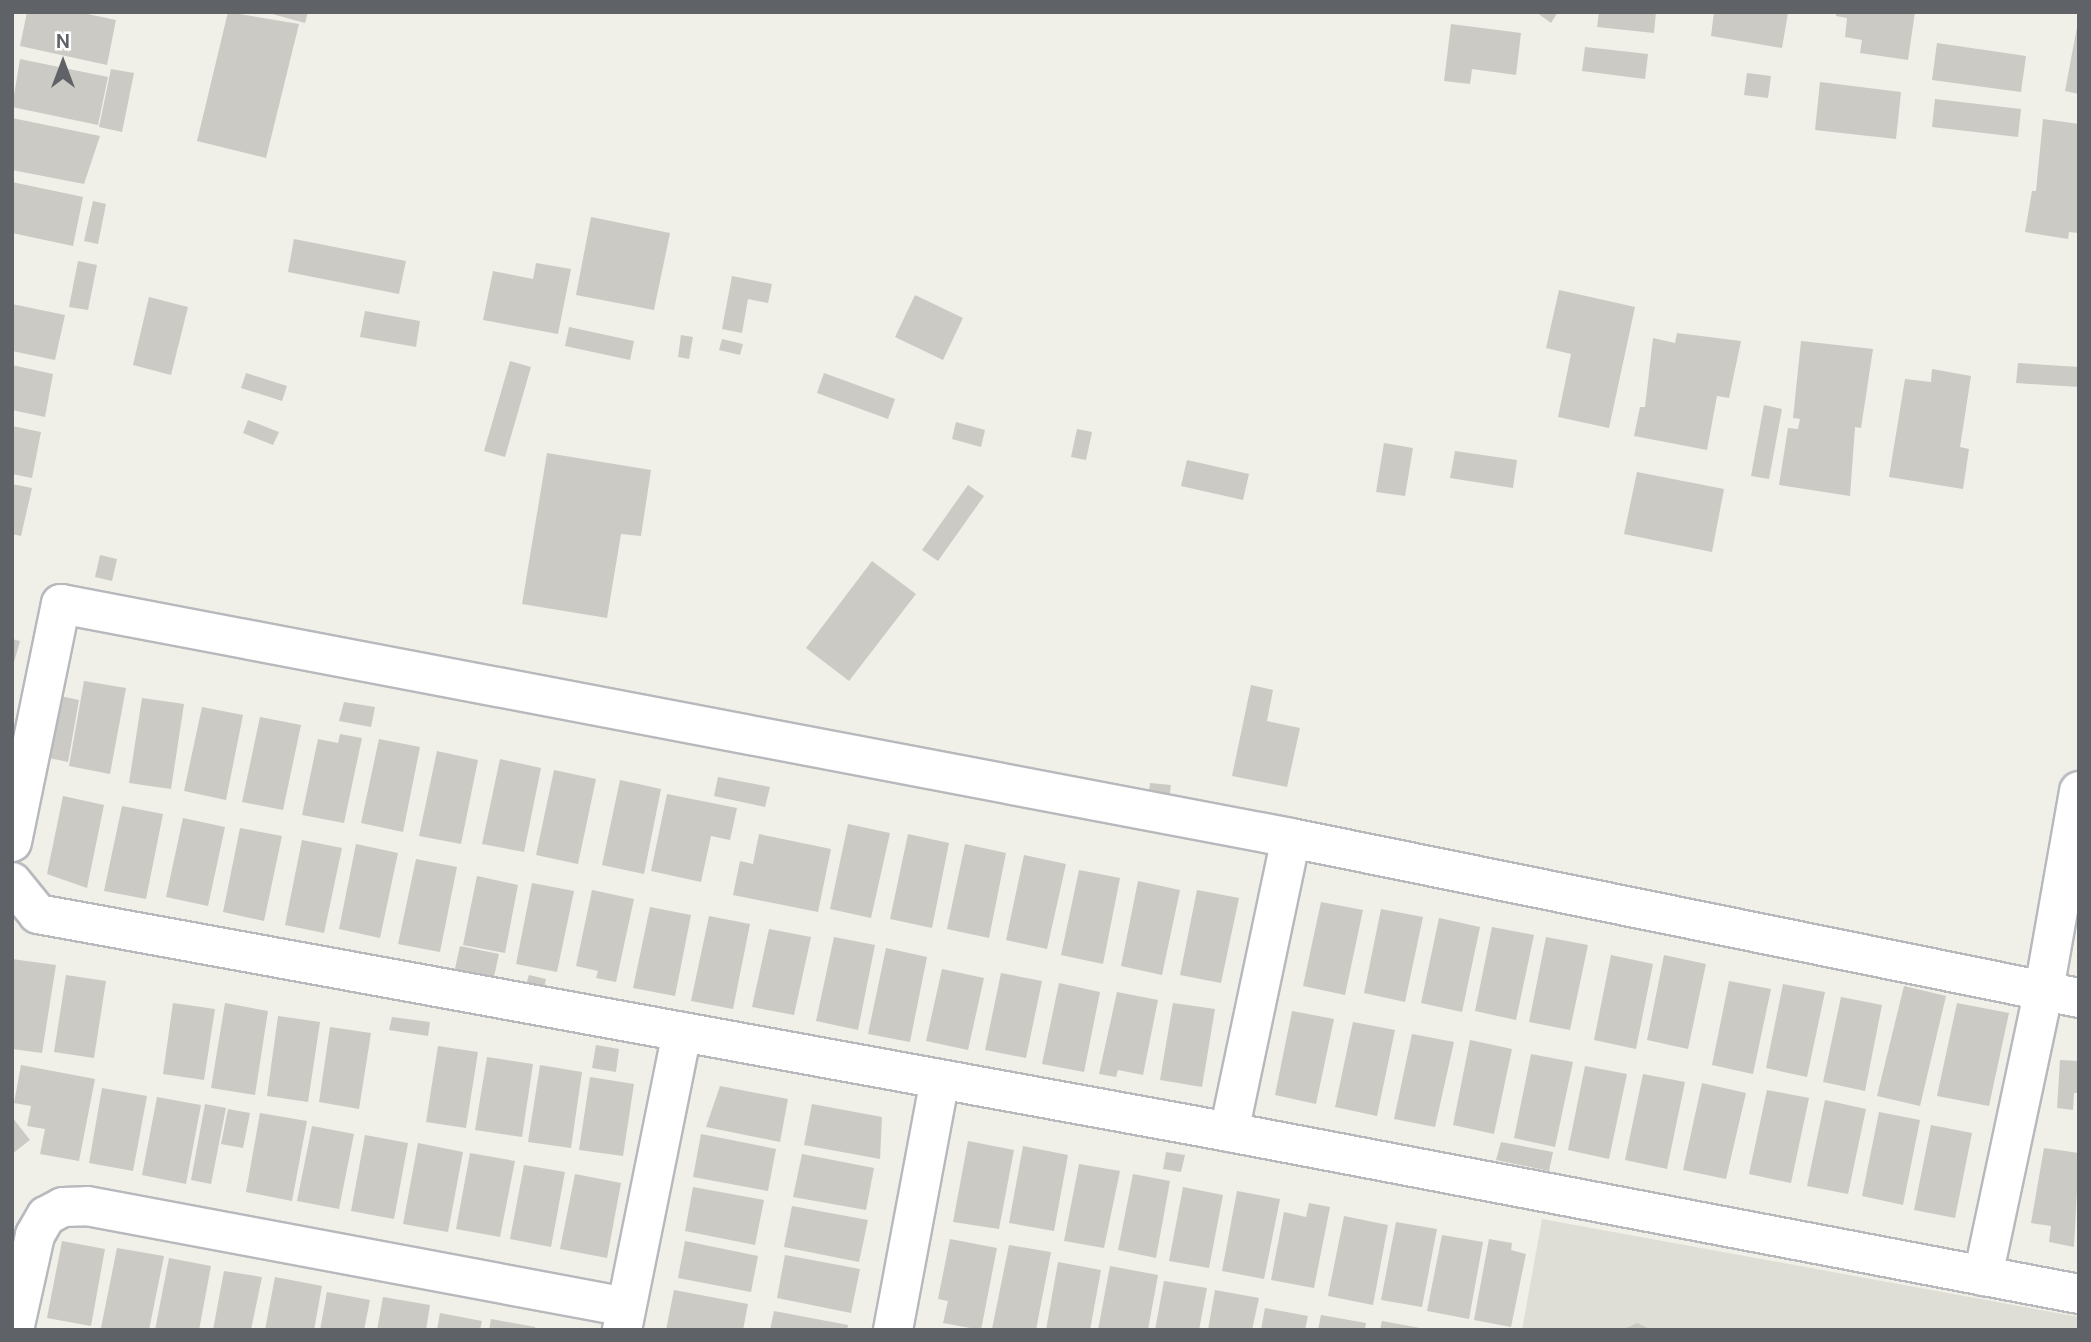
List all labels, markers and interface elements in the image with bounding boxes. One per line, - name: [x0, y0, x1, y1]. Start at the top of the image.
- north arrow: [28, 28, 98, 98]
- text: N: [56, 29, 70, 54]

